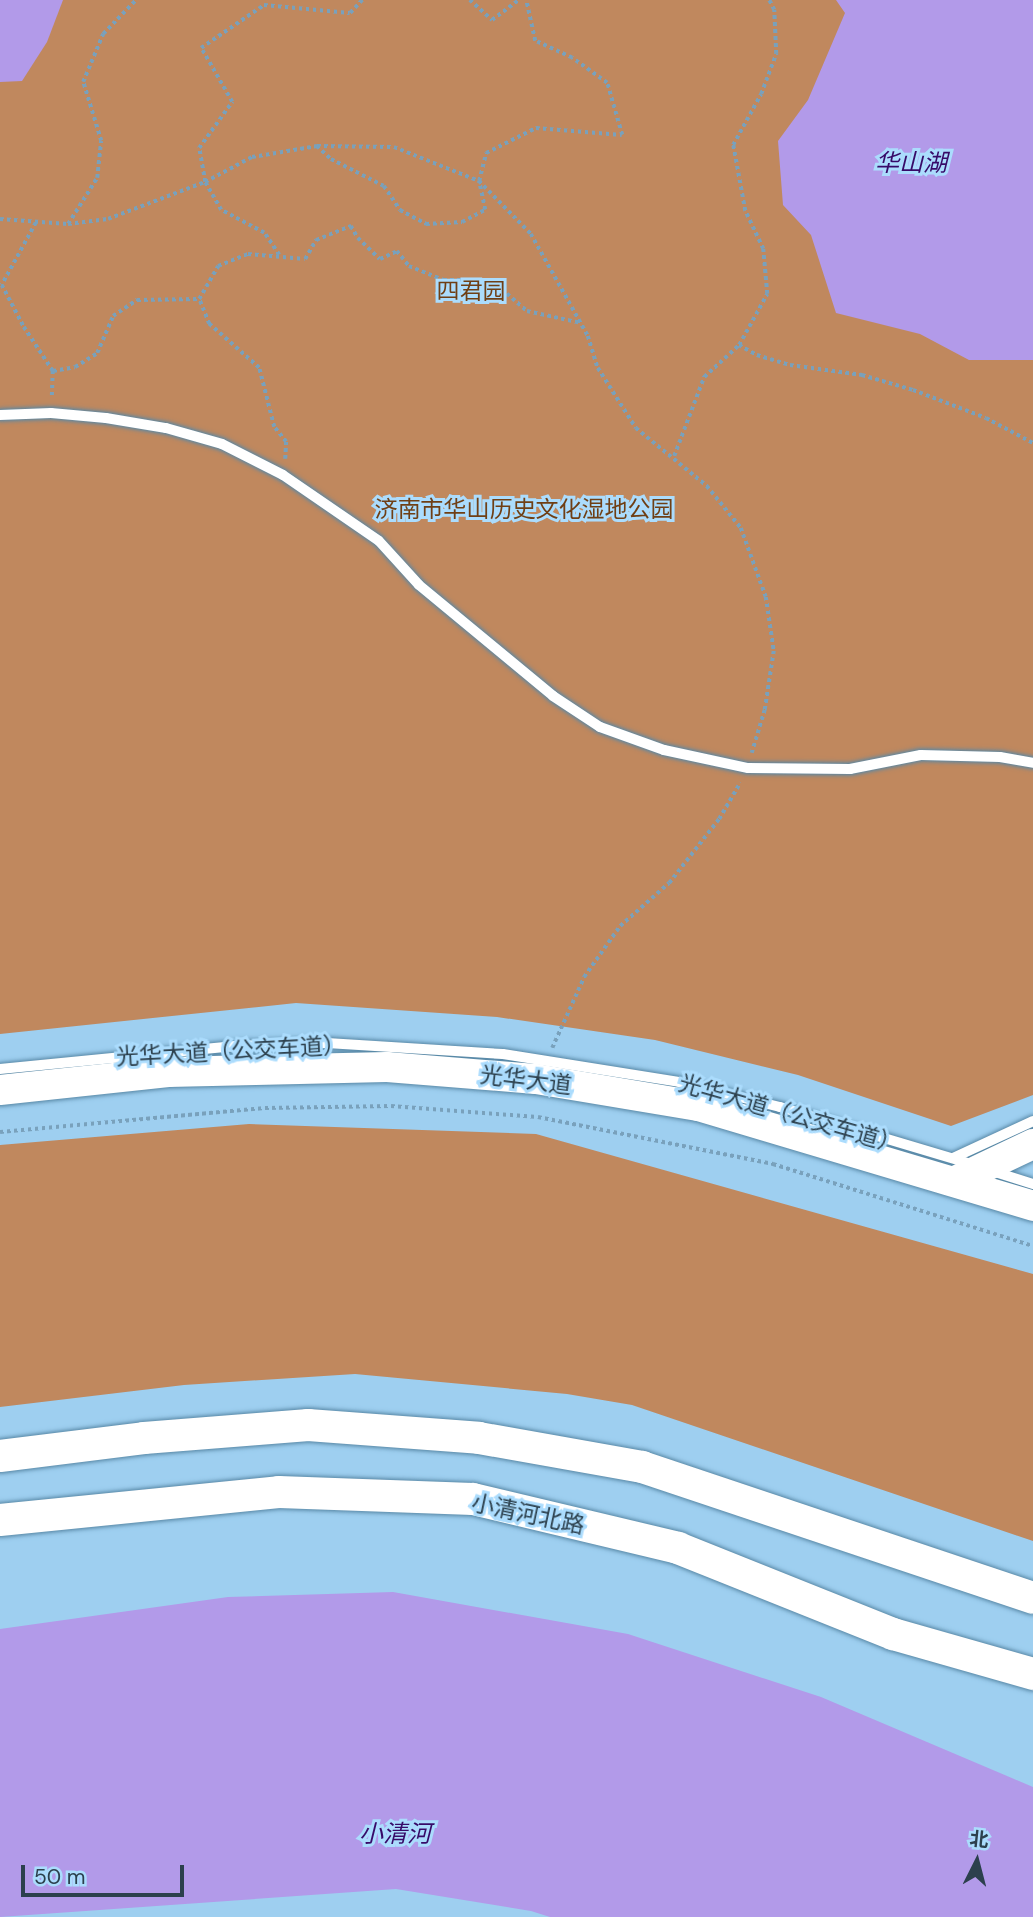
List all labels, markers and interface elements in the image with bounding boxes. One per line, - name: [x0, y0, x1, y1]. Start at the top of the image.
- water label: 华山湖: [875, 149, 947, 177]
- park label: 四君园: [437, 277, 505, 305]
- park label: 济南市华山历史文化湿地公园: [375, 495, 673, 523]
- street label: 光华大道（公交车道）: [115, 1031, 347, 1071]
- street label: 光华大道: [479, 1061, 573, 1099]
- street label: 光华大道（公交车道）: [676, 1069, 904, 1159]
- street label: 小清河北路: [469, 1489, 587, 1539]
- water label: 小清河: [359, 1820, 431, 1848]
- north arrow: [942, 1826, 1012, 1896]
- text: 北: [968, 1826, 990, 1853]
- scale bar: [24, 1850, 187, 1894]
- text: 50 m: [34, 1863, 85, 1891]

